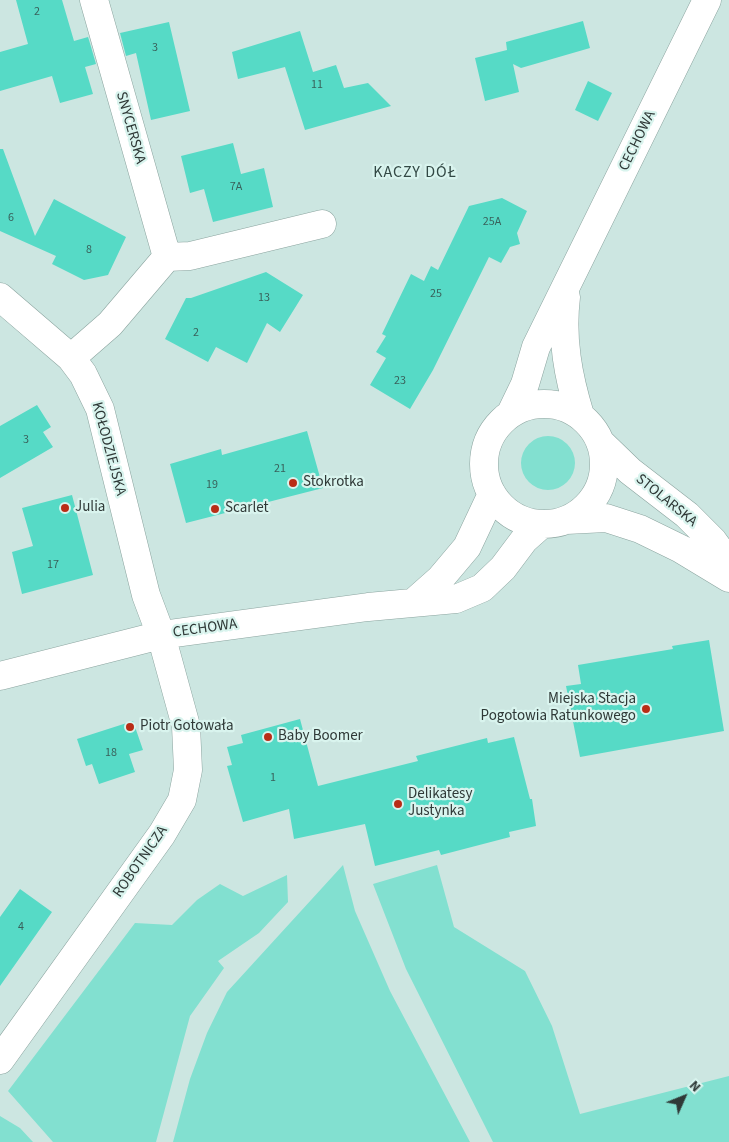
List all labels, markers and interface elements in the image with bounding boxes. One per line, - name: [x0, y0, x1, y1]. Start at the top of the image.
- house number: 2: [34, 5, 40, 19]
- house number: 3: [152, 41, 158, 55]
- house number: 11: [311, 78, 323, 92]
- street label: SNYCERSKA: [111, 90, 149, 166]
- street label: CECHOWA: [616, 108, 660, 174]
- district label: KACZY DÓŁ: [372, 163, 458, 183]
- house number: 7A: [230, 180, 242, 194]
- house number: 6: [8, 211, 14, 225]
- house number: 25A: [483, 215, 501, 229]
- house number: 8: [86, 243, 92, 257]
- house number: 25: [430, 287, 442, 301]
- house number: 13: [258, 291, 270, 305]
- house number: 2: [193, 326, 199, 340]
- house number: 23: [394, 374, 406, 388]
- street label: KOŁODZIEJSKA: [87, 400, 129, 498]
- house number: 3: [23, 433, 29, 447]
- house number: 21: [274, 462, 286, 476]
- street label: STOLARSKA: [632, 471, 700, 531]
- place label: Stokrotka: [303, 474, 364, 492]
- marker: Stokrotka: [287, 477, 299, 489]
- house number: 19: [206, 478, 218, 492]
- place label: Julia: [75, 499, 105, 517]
- place label: Scarlet: [225, 500, 269, 518]
- marker: Julia: [59, 502, 71, 514]
- marker: Scarlet: [209, 503, 221, 515]
- house number: 17: [47, 558, 59, 572]
- street label: CECHOWA: [172, 616, 238, 642]
- place label: Miejska Stacja Pogotowia Ratunkowego: [481, 691, 636, 726]
- marker: Miejska Stacja Pogotowia Ratunkowego: [640, 703, 652, 715]
- place label: Piotr Gotowała: [140, 718, 234, 736]
- marker: Piotr Gotowała: [124, 721, 136, 733]
- place label: Baby Boomer: [278, 728, 363, 746]
- marker: Baby Boomer: [262, 731, 274, 743]
- house number: 18: [105, 746, 117, 760]
- house number: 1: [270, 771, 276, 785]
- place label: Delikatesy Justynka: [408, 786, 472, 821]
- marker: Delikatesy Justynka: [392, 798, 404, 810]
- street label: ROBOTNICZA: [110, 823, 172, 901]
- house number: 4: [18, 920, 24, 934]
- north arrow: [659, 1072, 709, 1122]
- text: N: [684, 1076, 705, 1097]

